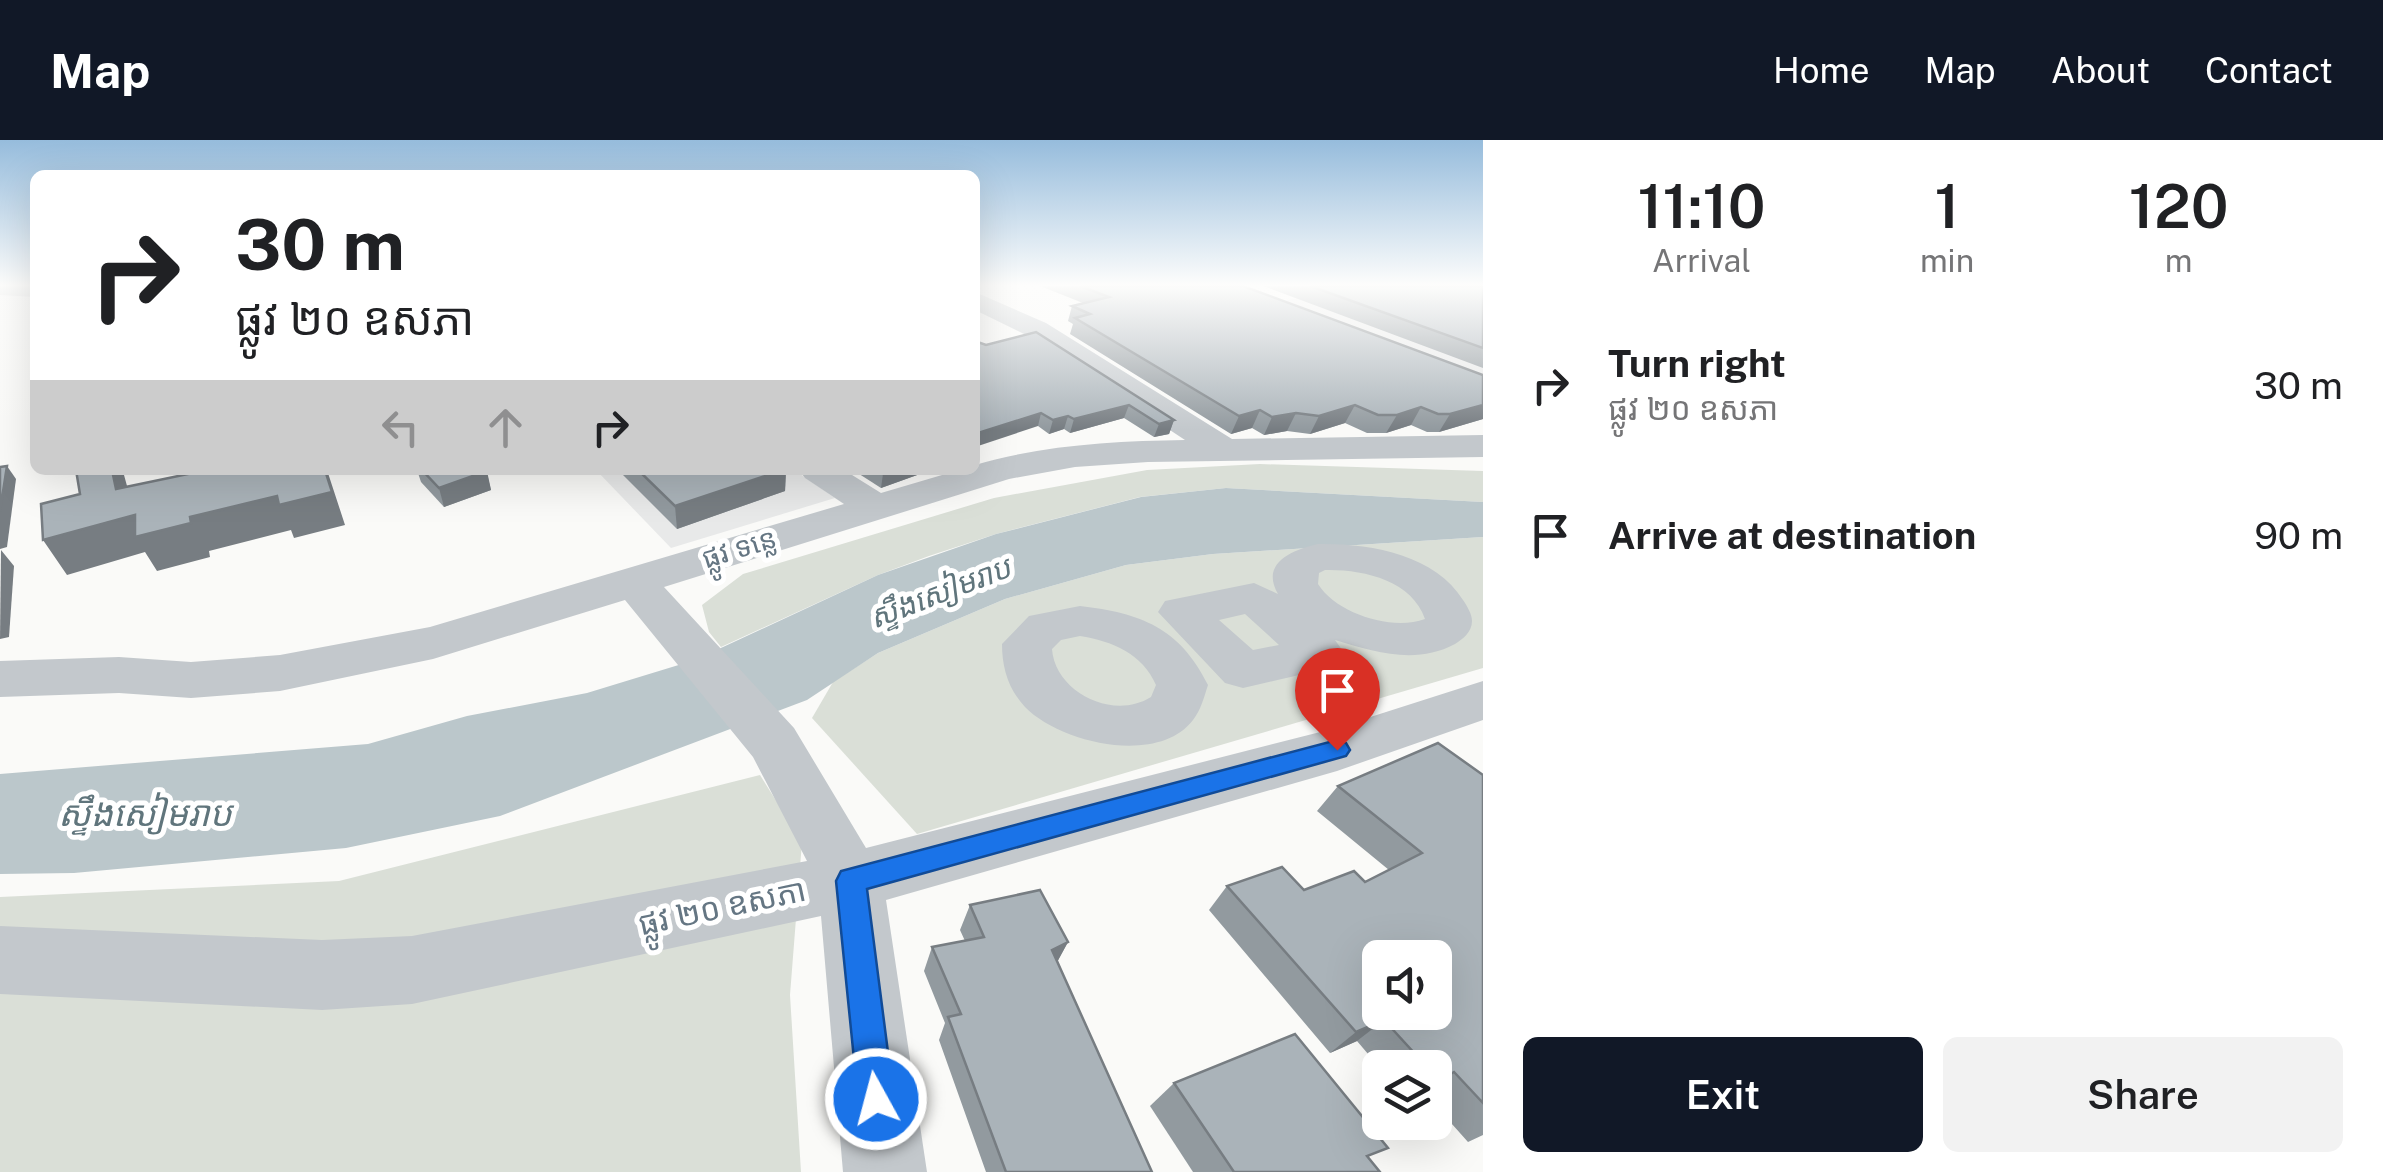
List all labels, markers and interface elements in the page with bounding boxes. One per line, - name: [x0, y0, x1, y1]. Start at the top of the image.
- text: Map: [50, 42, 150, 99]
- text: Home: [1773, 50, 1870, 91]
- text: Map: [1925, 50, 1996, 91]
- text: About: [2051, 50, 2150, 91]
- text: Contact: [2205, 50, 2333, 91]
- text: 11:10: [1637, 171, 1766, 242]
- text: 1: [1935, 171, 1960, 242]
- text: 120: [2129, 171, 2229, 242]
- text: 30 m: [235, 203, 405, 286]
- icon: right: [70, 210, 200, 340]
- text: Arrival: [1652, 242, 1751, 279]
- text: min: [1920, 242, 1974, 279]
- text: m: [2165, 242, 2192, 279]
- text: ផ្លូវ ២០ ឧសភា: [235, 292, 474, 345]
- text: Turn right: [1608, 341, 1786, 386]
- icon: right: [1523, 358, 1578, 413]
- text: 30 m: [2254, 363, 2343, 408]
- text: ផ្លូវ ២០ ឧសភា: [1608, 390, 1778, 427]
- icon: left: [373, 400, 428, 455]
- icon: ahead: [478, 400, 533, 455]
- icon: right: [583, 400, 638, 455]
- icon: arrive: [1523, 508, 1578, 563]
- text: Arrive at destination: [1608, 513, 1976, 558]
- text: 90 m: [2254, 513, 2343, 558]
- street label: ផ្លូវ ទន្លេ: [698, 521, 783, 583]
- water label: ស្ទឹងសៀមរាប: [863, 547, 1019, 637]
- pin: [1295, 648, 1380, 751]
- icon: arrive: [1310, 663, 1365, 718]
- water label: ស្ទឹងសៀមរាប: [58, 792, 234, 836]
- street label: ផ្លូវ ២០ ឧសភា: [635, 871, 811, 953]
- map controls: [1362, 940, 1452, 1140]
- button: sound: [1362, 940, 1452, 1030]
- button: Exit: [1523, 1037, 1923, 1152]
- button: Share: [1943, 1037, 2343, 1152]
- position arrow: [824, 1047, 928, 1151]
- button: layers: [1362, 1050, 1452, 1140]

